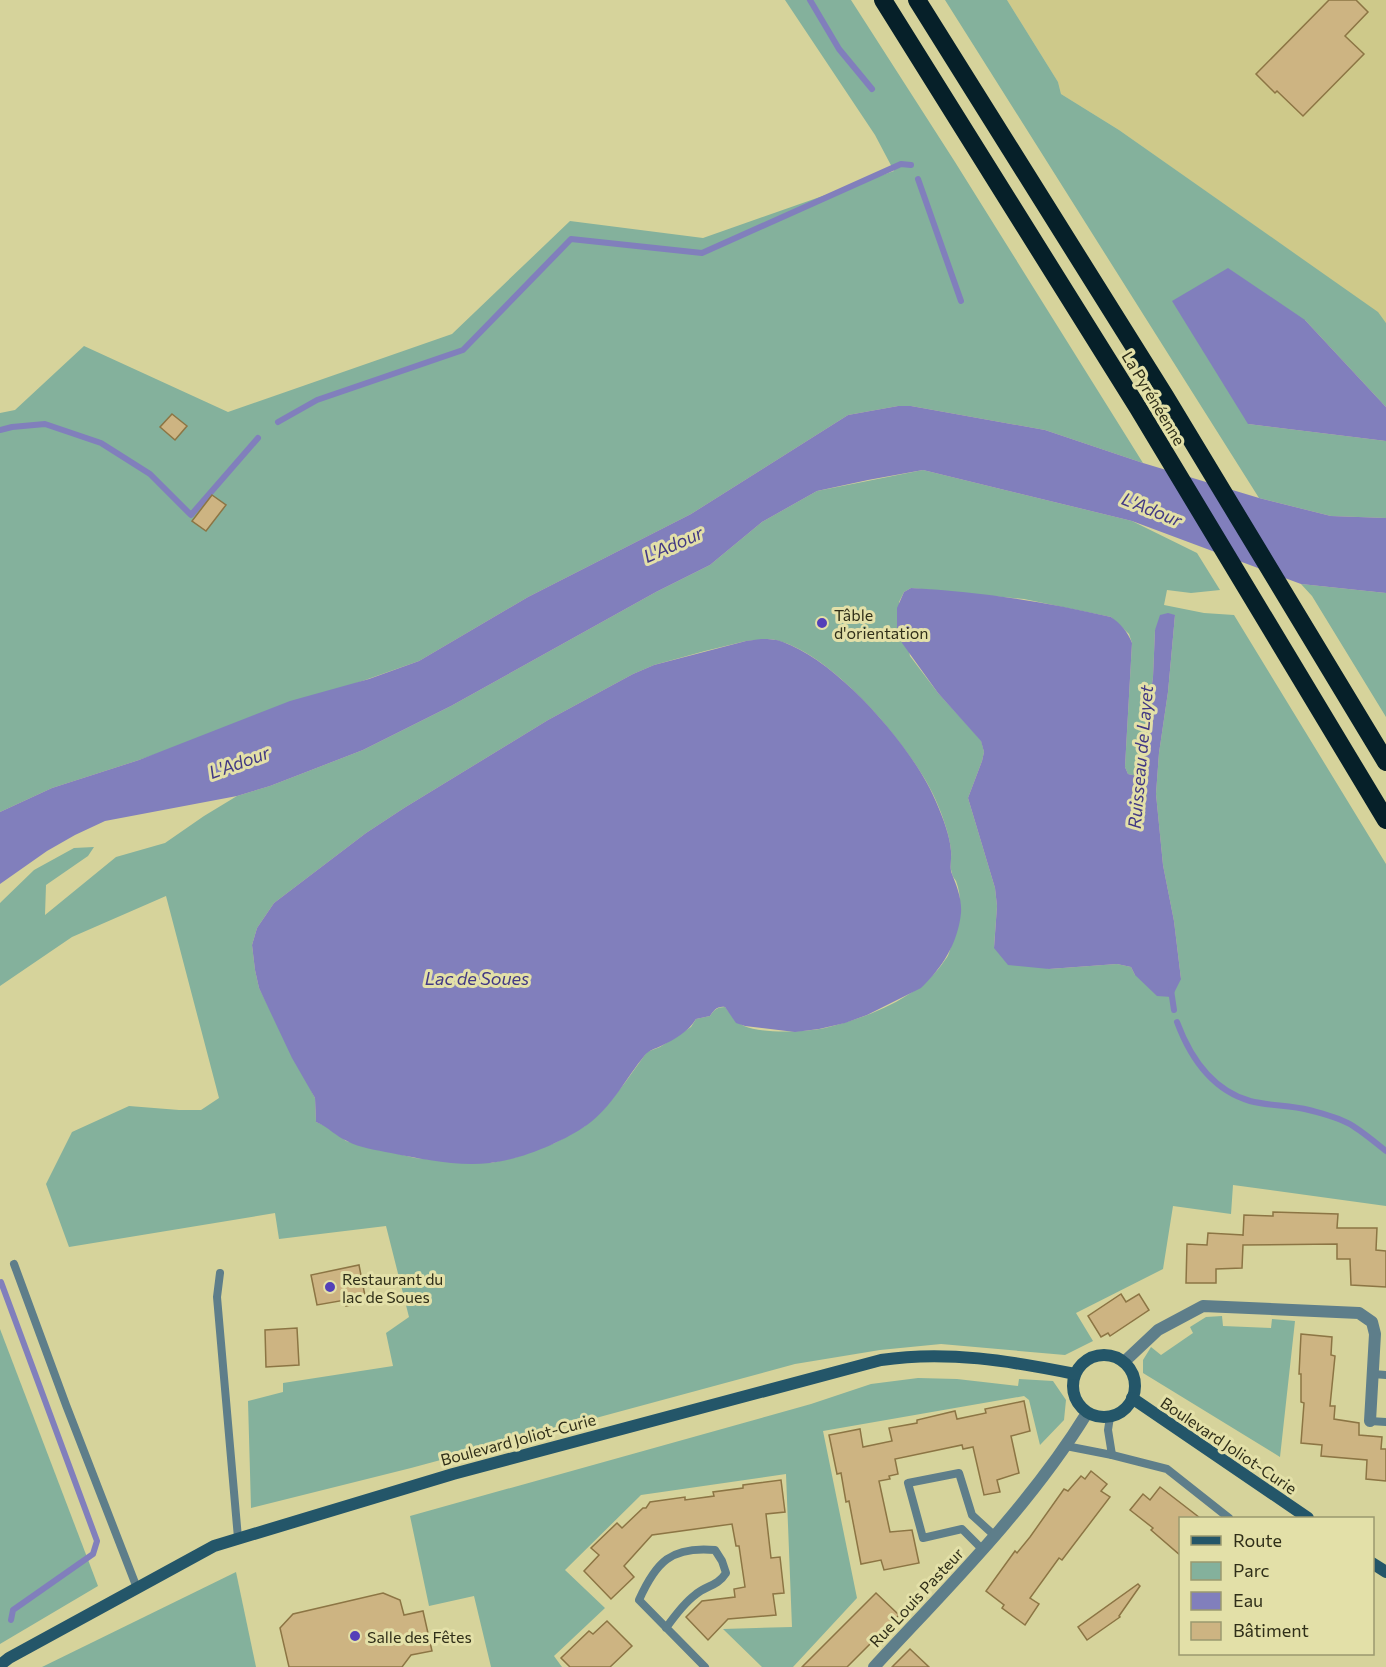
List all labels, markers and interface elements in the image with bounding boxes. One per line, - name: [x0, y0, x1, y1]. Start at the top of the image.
- street label: La Pyrénéenne: [1118, 348, 1190, 448]
- water label: L'Adour: [1119, 487, 1186, 531]
- water label: L'Adour: [640, 521, 707, 567]
- place label: Tâble d'orientation: [834, 605, 928, 642]
- marker: Tâble d'orientation: [815, 616, 829, 630]
- water label: Ruisseau de Layet: [1123, 684, 1157, 830]
- water label: L'Adour: [206, 741, 273, 783]
- water label: Lac de Soues: [425, 967, 529, 989]
- place label: Restaurant du lac de Soues: [342, 1269, 443, 1306]
- marker: Restaurant du lac de Soues: [323, 1280, 337, 1294]
- street label: Boulevard Joliot-Curie: [1157, 1392, 1301, 1498]
- street label: Boulevard Joliot-Curie: [438, 1409, 598, 1469]
- legend: [1179, 1517, 1374, 1655]
- text: Route: [1233, 1529, 1282, 1551]
- street label: Rue Louis Pasteur: [865, 1543, 967, 1651]
- text: Parc: [1233, 1559, 1270, 1581]
- text: Eau: [1233, 1589, 1263, 1611]
- text: Bâtiment: [1233, 1619, 1309, 1641]
- place label: Salle des Fêtes: [367, 1627, 472, 1646]
- marker: Salle des Fêtes: [348, 1629, 362, 1643]

